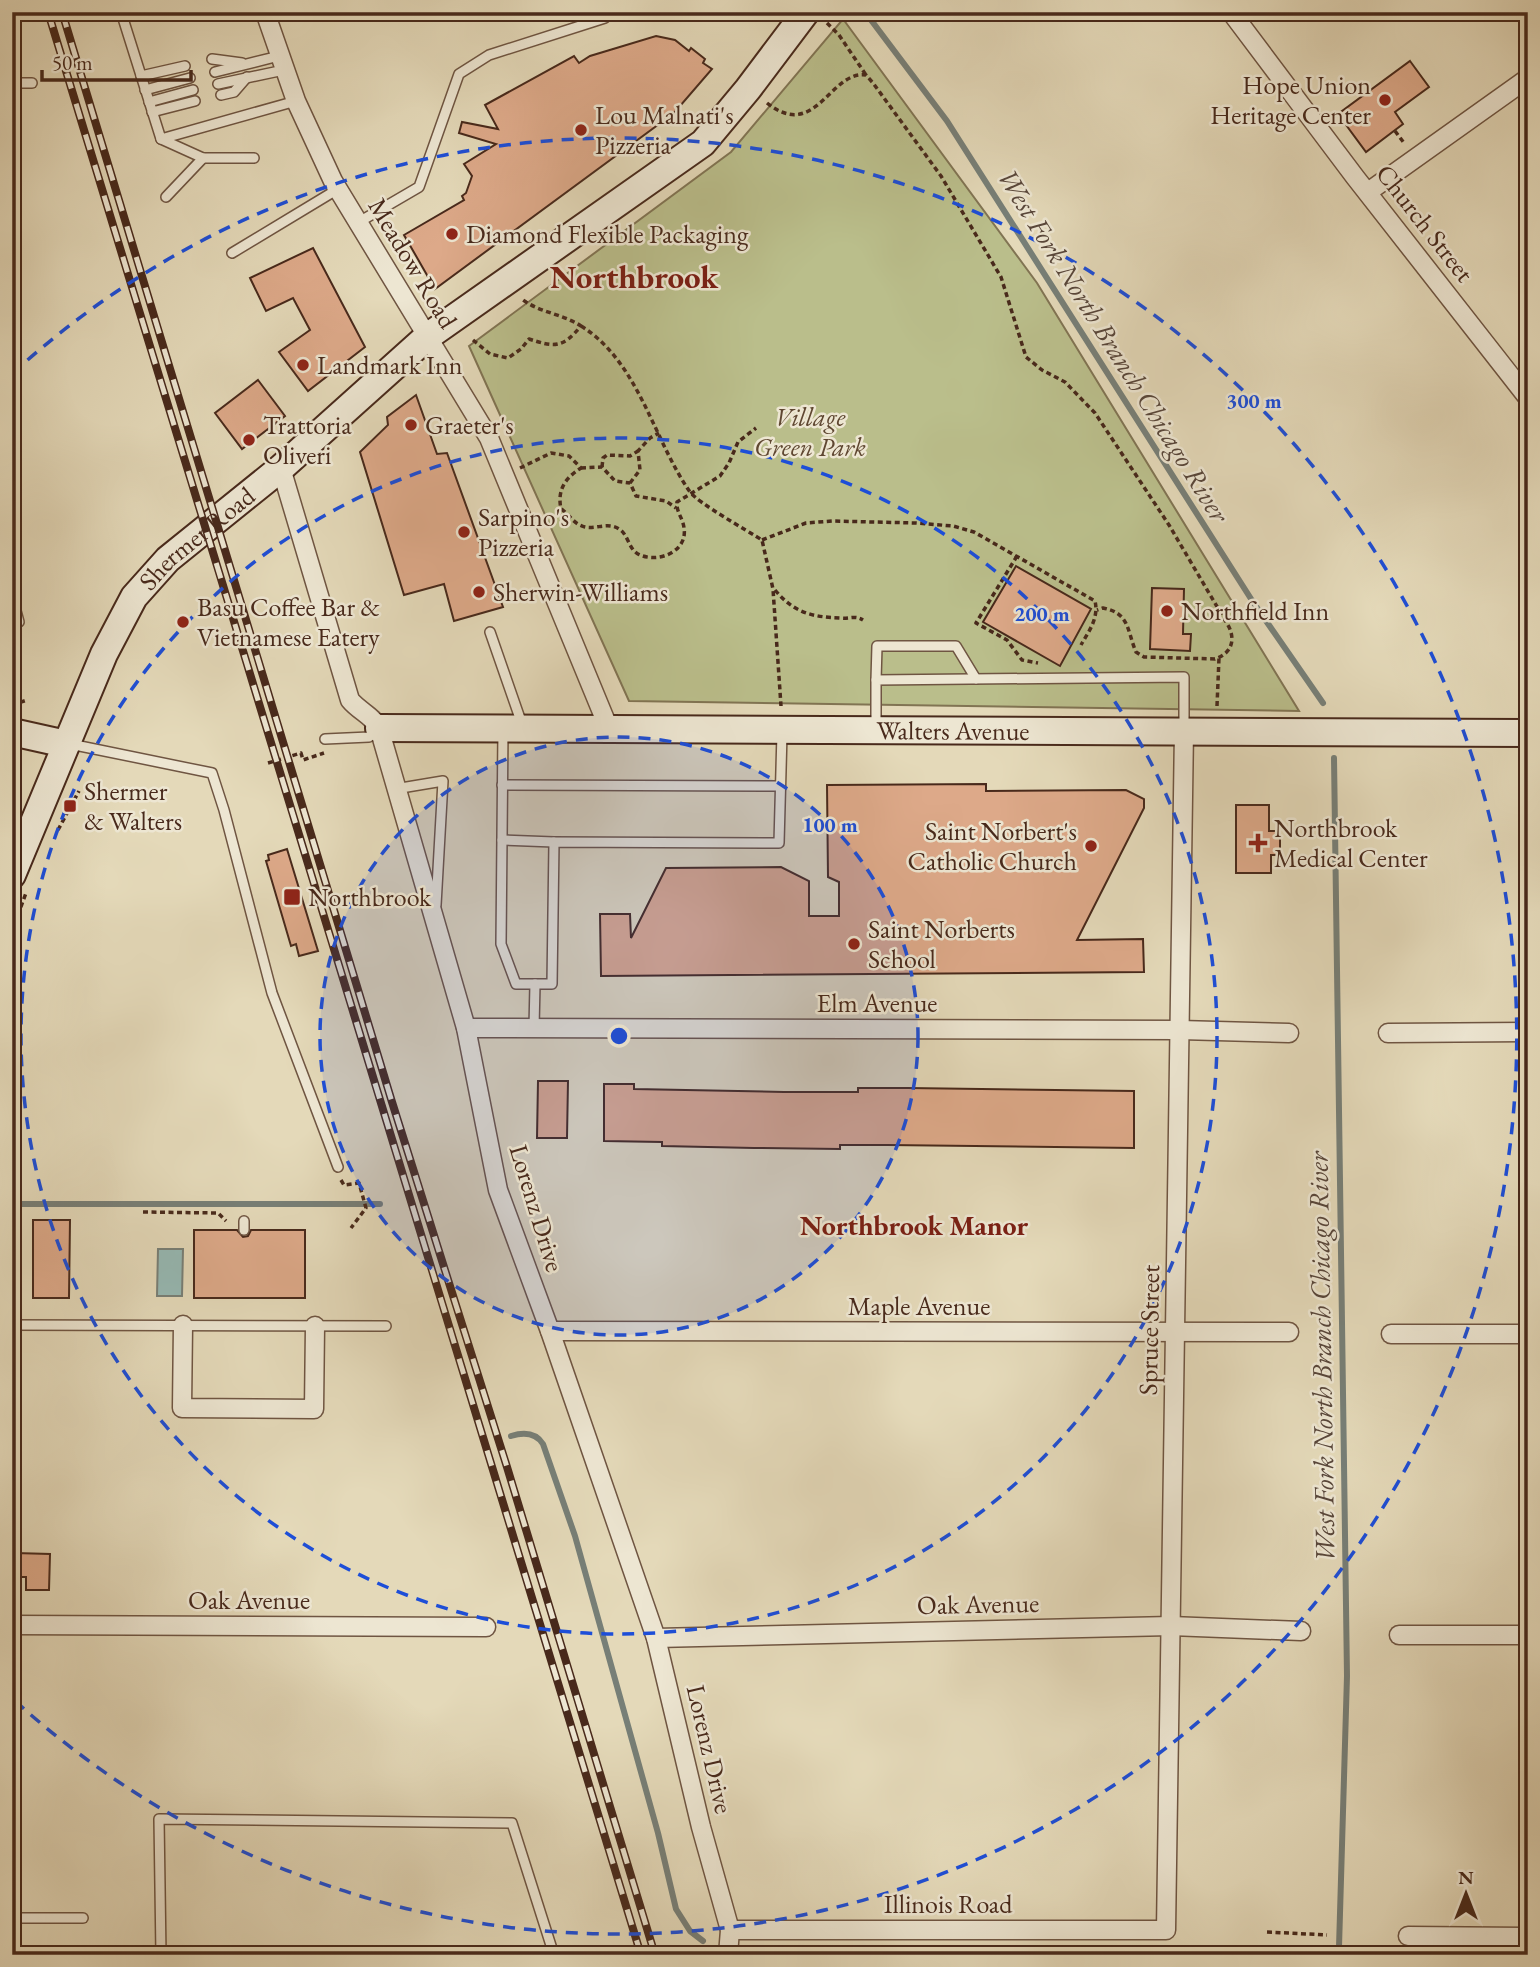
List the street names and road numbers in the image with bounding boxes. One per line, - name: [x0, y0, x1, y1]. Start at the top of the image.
- street label: Church Street: [1368, 157, 1482, 289]
- street label: Meadow Road: [361, 191, 466, 335]
- street label: Shermer Road: [131, 478, 262, 597]
- street label: Walters Avenue: [876, 713, 1030, 748]
- street label: Elm Avenue: [817, 986, 937, 1020]
- street label: Lorenz Drive: [502, 1140, 572, 1276]
- street label: Spruce Street: [1131, 1264, 1167, 1396]
- street label: Maple Avenue: [848, 1289, 990, 1323]
- street label: Oak Avenue: [188, 1583, 310, 1617]
- street label: Oak Avenue: [917, 1586, 1039, 1622]
- street label: Lorenz Drive: [679, 1681, 741, 1817]
- street label: Illinois Road: [884, 1887, 1013, 1921]

